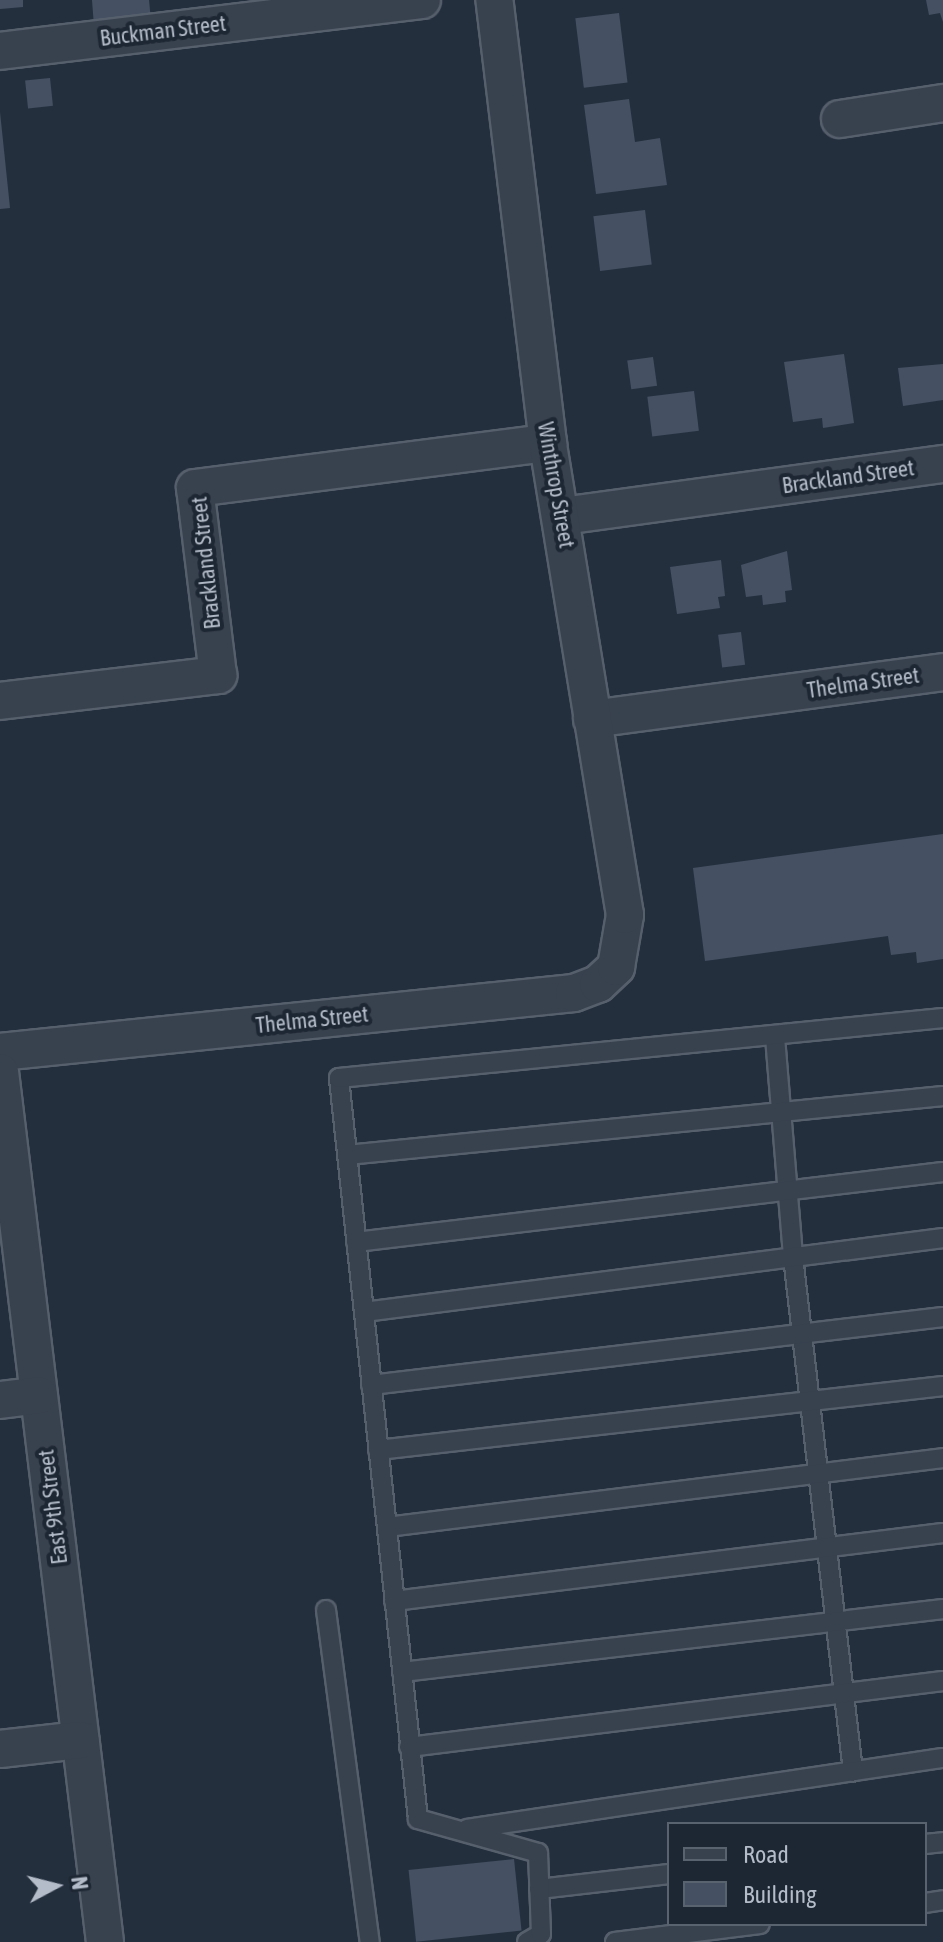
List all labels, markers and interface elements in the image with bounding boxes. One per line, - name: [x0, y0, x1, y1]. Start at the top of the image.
- street label: Buckman Street: [98, 10, 228, 52]
- street label: Winthrop Street: [532, 420, 580, 550]
- street label: Brackland Street: [780, 455, 916, 499]
- street label: Brackland Street: [186, 496, 226, 630]
- street label: Thelma Street: [805, 662, 921, 704]
- street label: Thelma Street: [254, 1001, 370, 1039]
- street label: East 9th Street: [33, 1448, 73, 1566]
- legend: [667, 1822, 927, 1926]
- text: Road: [743, 1841, 789, 1868]
- north arrow: [16, 1846, 96, 1926]
- text: N: [66, 1875, 94, 1891]
- text: Building: [743, 1881, 816, 1908]

